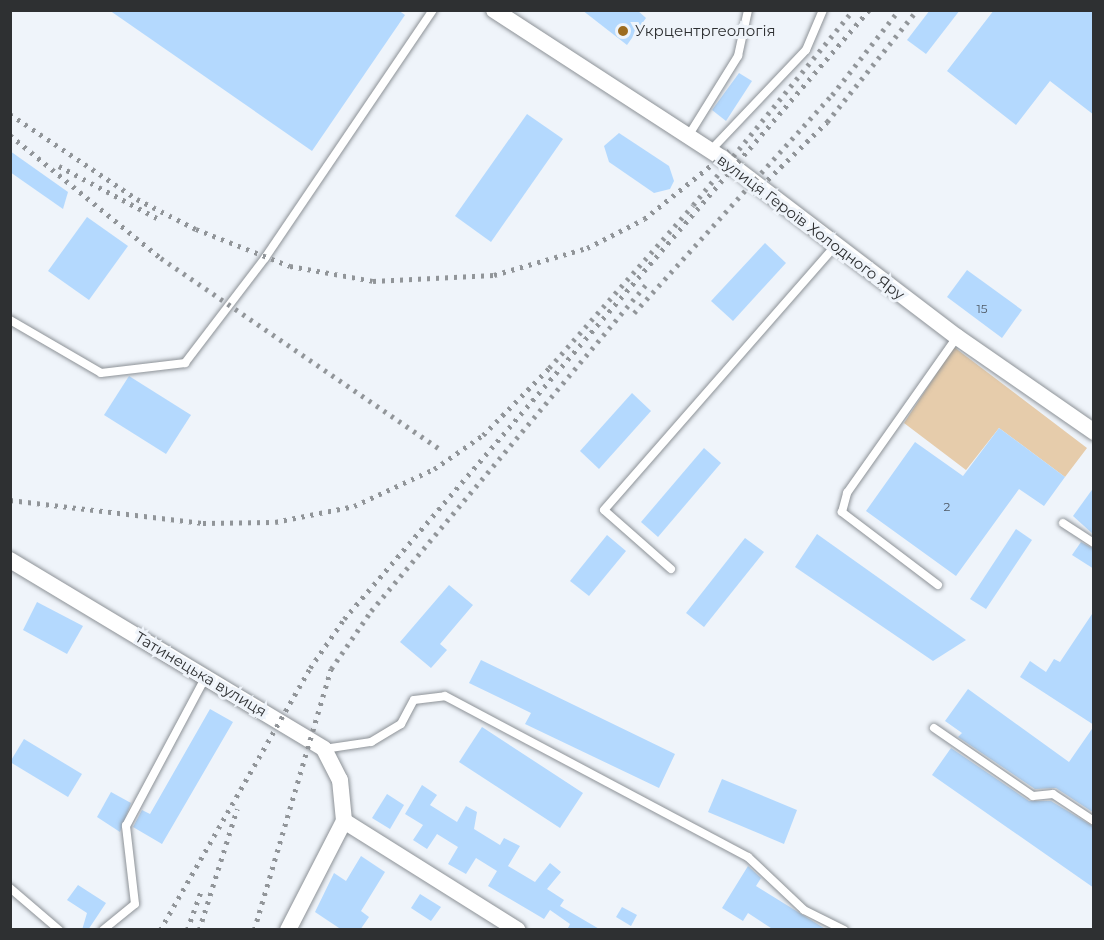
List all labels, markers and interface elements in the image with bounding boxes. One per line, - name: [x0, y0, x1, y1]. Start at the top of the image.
- place label: Укрцентргеологія: [635, 22, 776, 40]
- marker: Укрцентргеологія: [616, 24, 630, 38]
- street label: вулиця Героїв Холодного Яру: [714, 151, 908, 303]
- house number: 15: [976, 302, 988, 316]
- house number: 2: [944, 500, 950, 514]
- street label: Татинецька вулиця: [132, 628, 270, 720]

